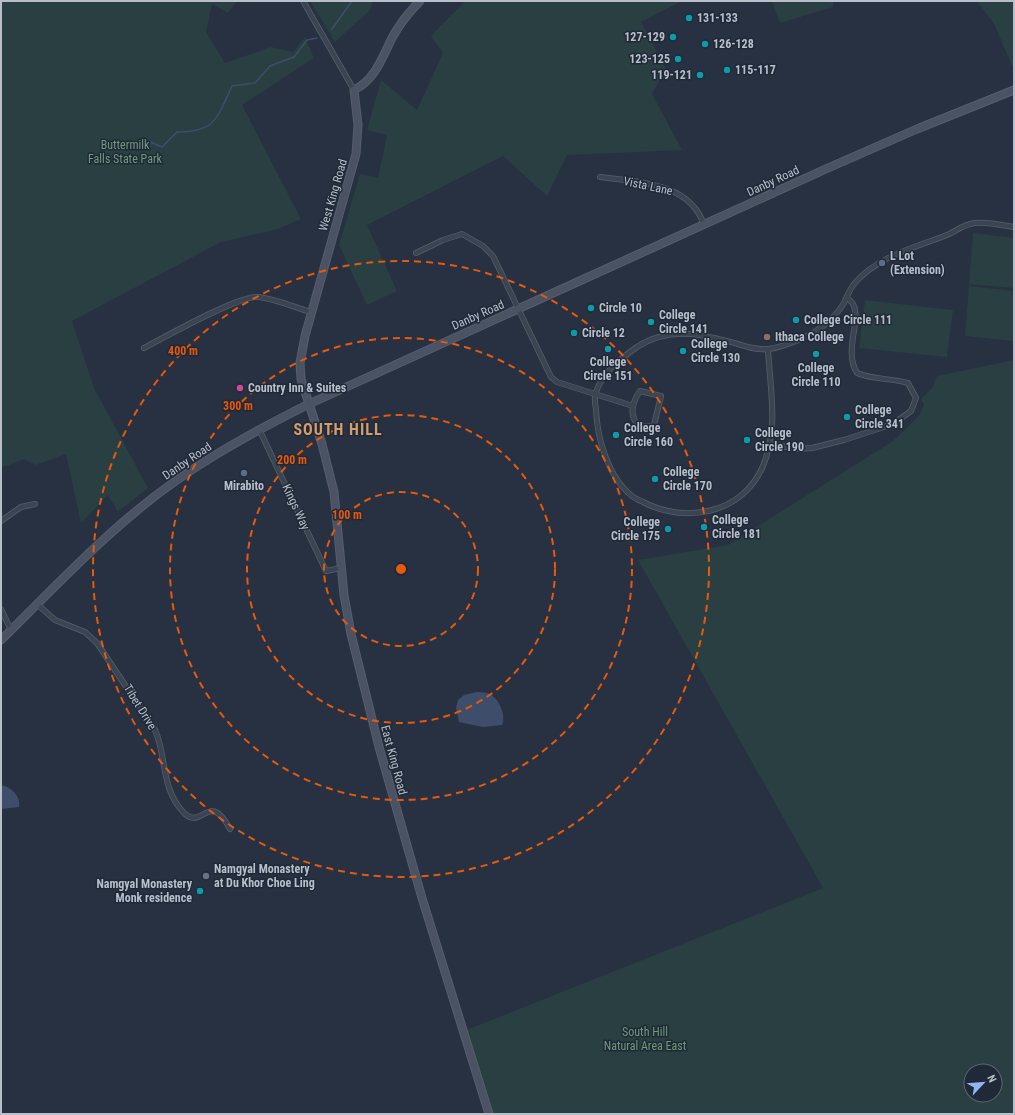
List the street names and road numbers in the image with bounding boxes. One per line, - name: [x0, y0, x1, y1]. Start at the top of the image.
- street label: West King Road: [316, 157, 350, 233]
- street label: Danby Road: [745, 163, 801, 199]
- street label: Vista Lane: [622, 174, 674, 198]
- street label: Danby Road: [450, 297, 507, 333]
- street label: Danby Road: [160, 439, 214, 482]
- street label: Kings Way: [279, 482, 313, 532]
- street label: Tibet Drive: [121, 682, 160, 733]
- street label: East King Road: [378, 724, 410, 796]

